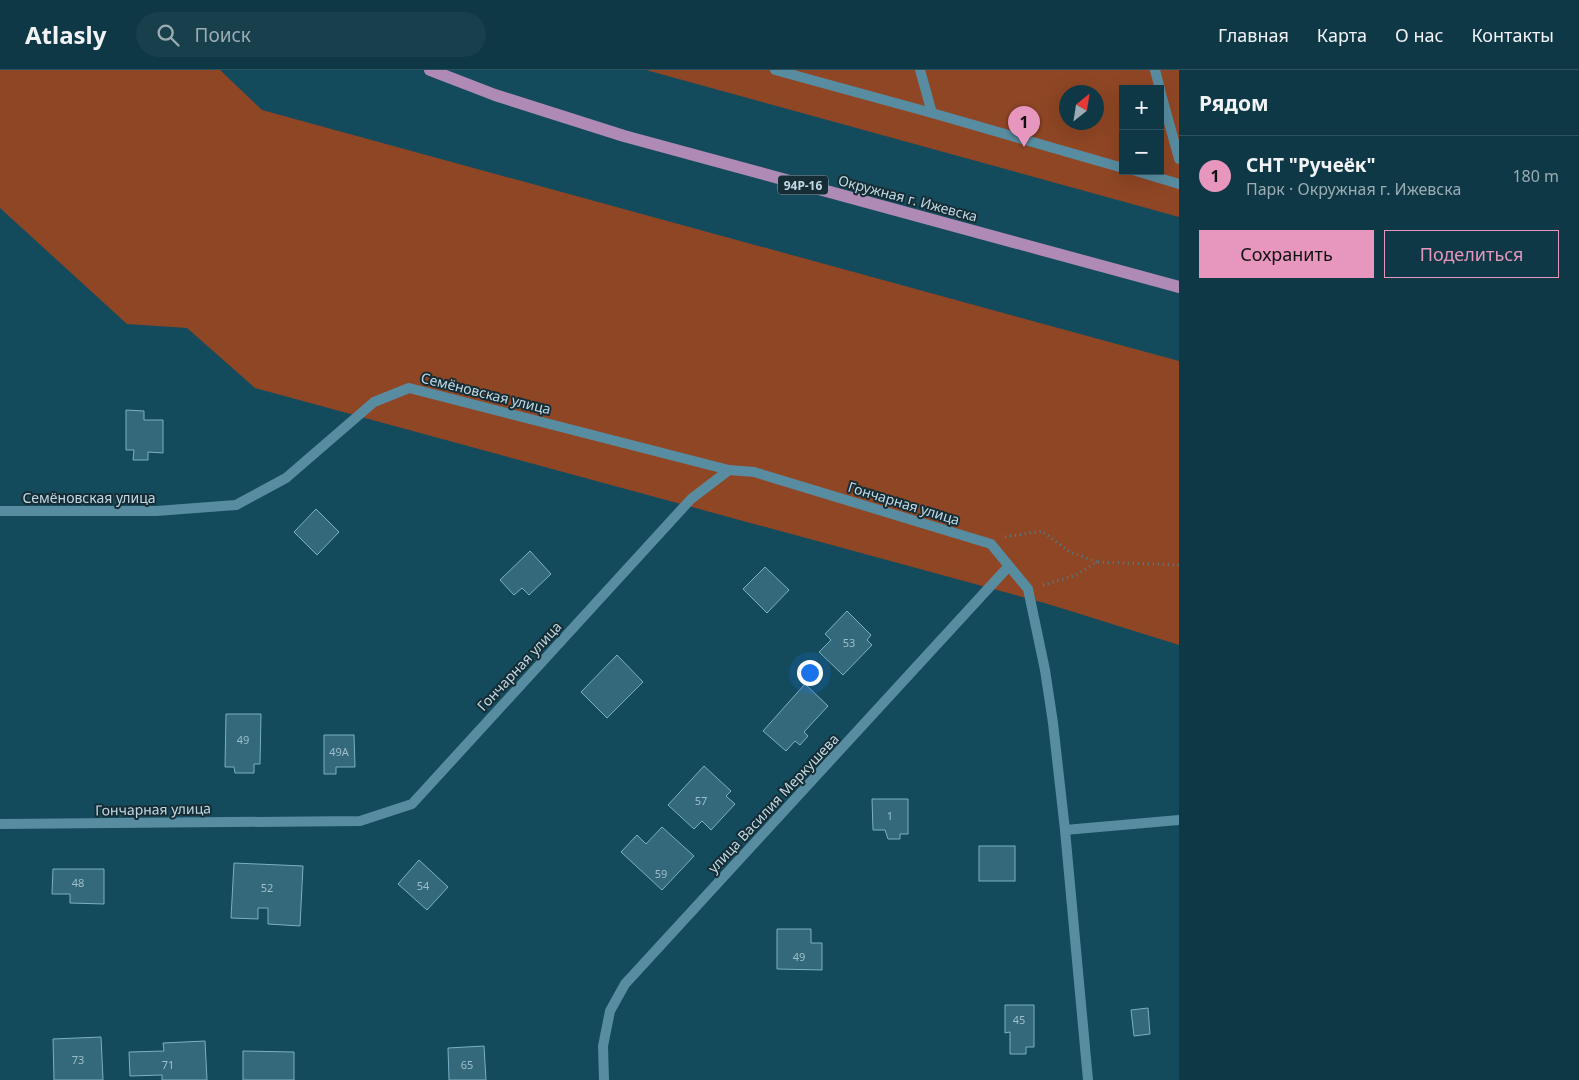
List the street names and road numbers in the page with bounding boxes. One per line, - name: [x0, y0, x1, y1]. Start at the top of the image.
- street label: Окружная г. Ижевска: [836, 170, 980, 226]
- road number: 94Р-16: [778, 176, 828, 194]
- street label: Семёновская улица: [419, 368, 553, 418]
- street label: Гончарная улица: [846, 477, 962, 529]
- street label: Семёновская улица: [22, 488, 156, 507]
- street label: Гончарная улица: [473, 617, 565, 715]
- street label: улица Василия Меркушева: [703, 729, 843, 877]
- street label: Гончарная улица: [95, 798, 211, 820]

